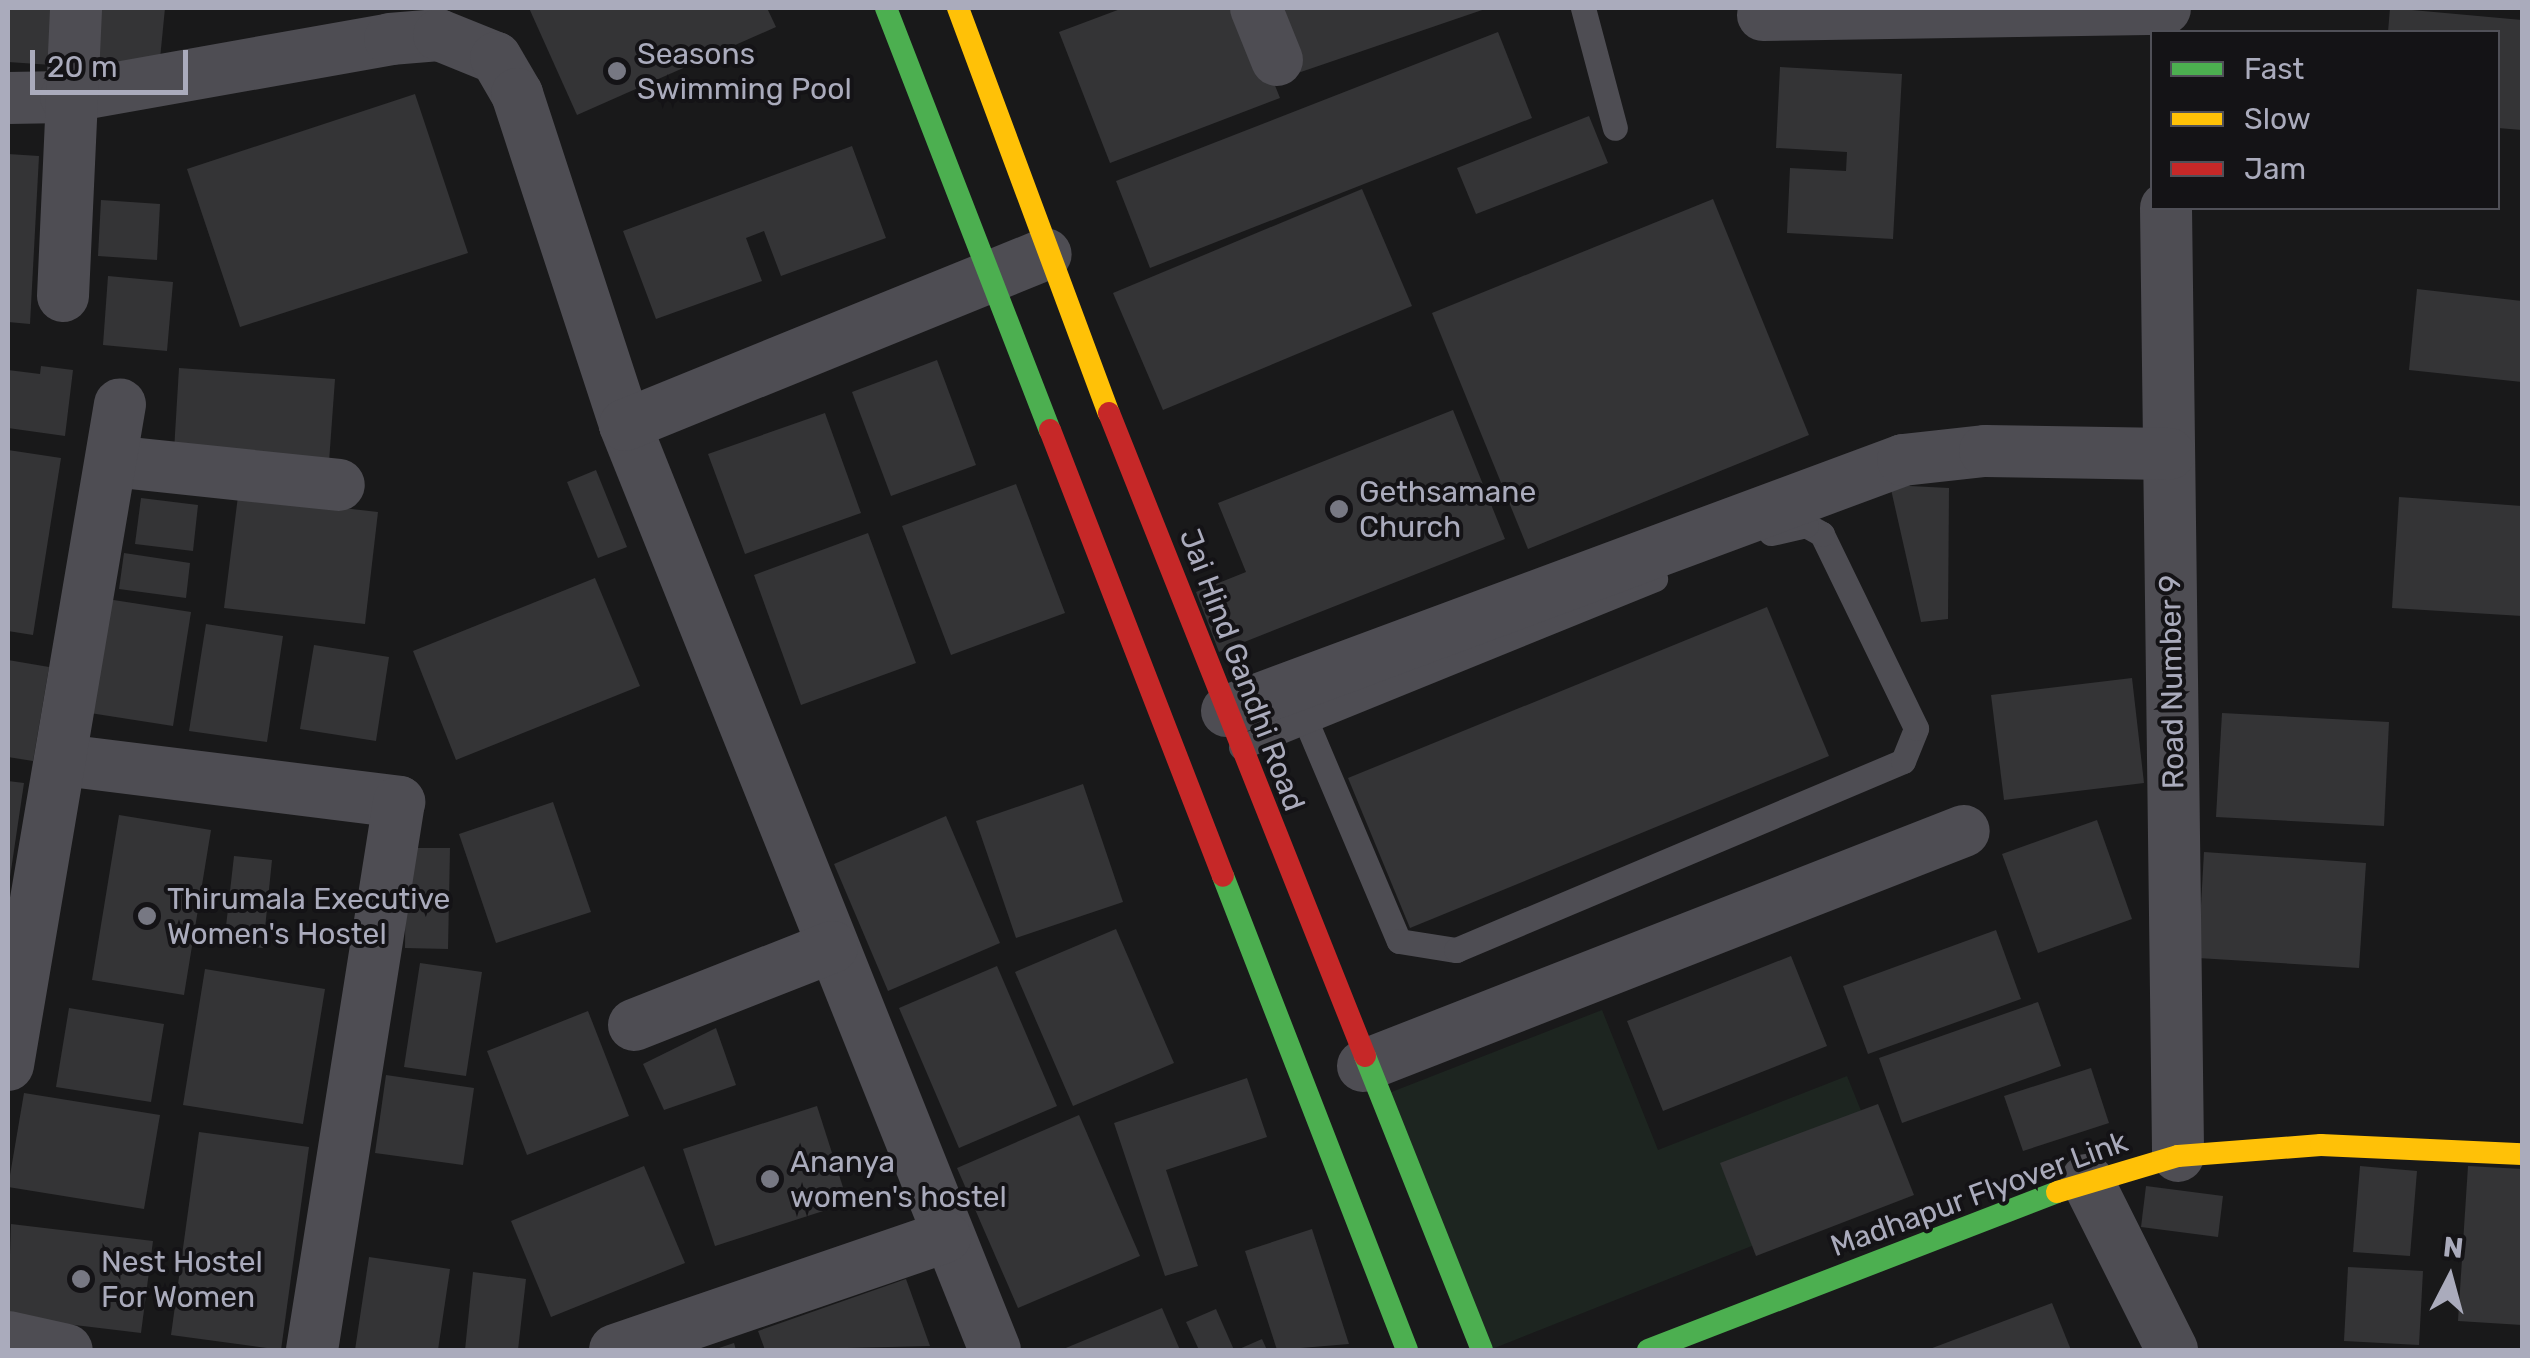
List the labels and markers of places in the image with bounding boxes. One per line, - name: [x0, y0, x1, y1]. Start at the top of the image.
- place label: Seasons Swimming Pool: [637, 36, 852, 106]
- marker: Seasons Swimming Pool: [606, 60, 628, 82]
- place label: Gethsamane Church: [1359, 474, 1536, 544]
- marker: Gethsamane Church: [1328, 498, 1350, 520]
- place label: Thirumala Executive Women's Hostel: [167, 881, 450, 952]
- marker: Thirumala Executive Women's Hostel: [136, 905, 158, 927]
- place label: Ananya women's hostel: [790, 1144, 1007, 1214]
- marker: Ananya women's hostel: [759, 1168, 781, 1190]
- place label: Nest Hostel For Women: [101, 1244, 263, 1314]
- marker: Nest Hostel For Women: [70, 1268, 92, 1290]

